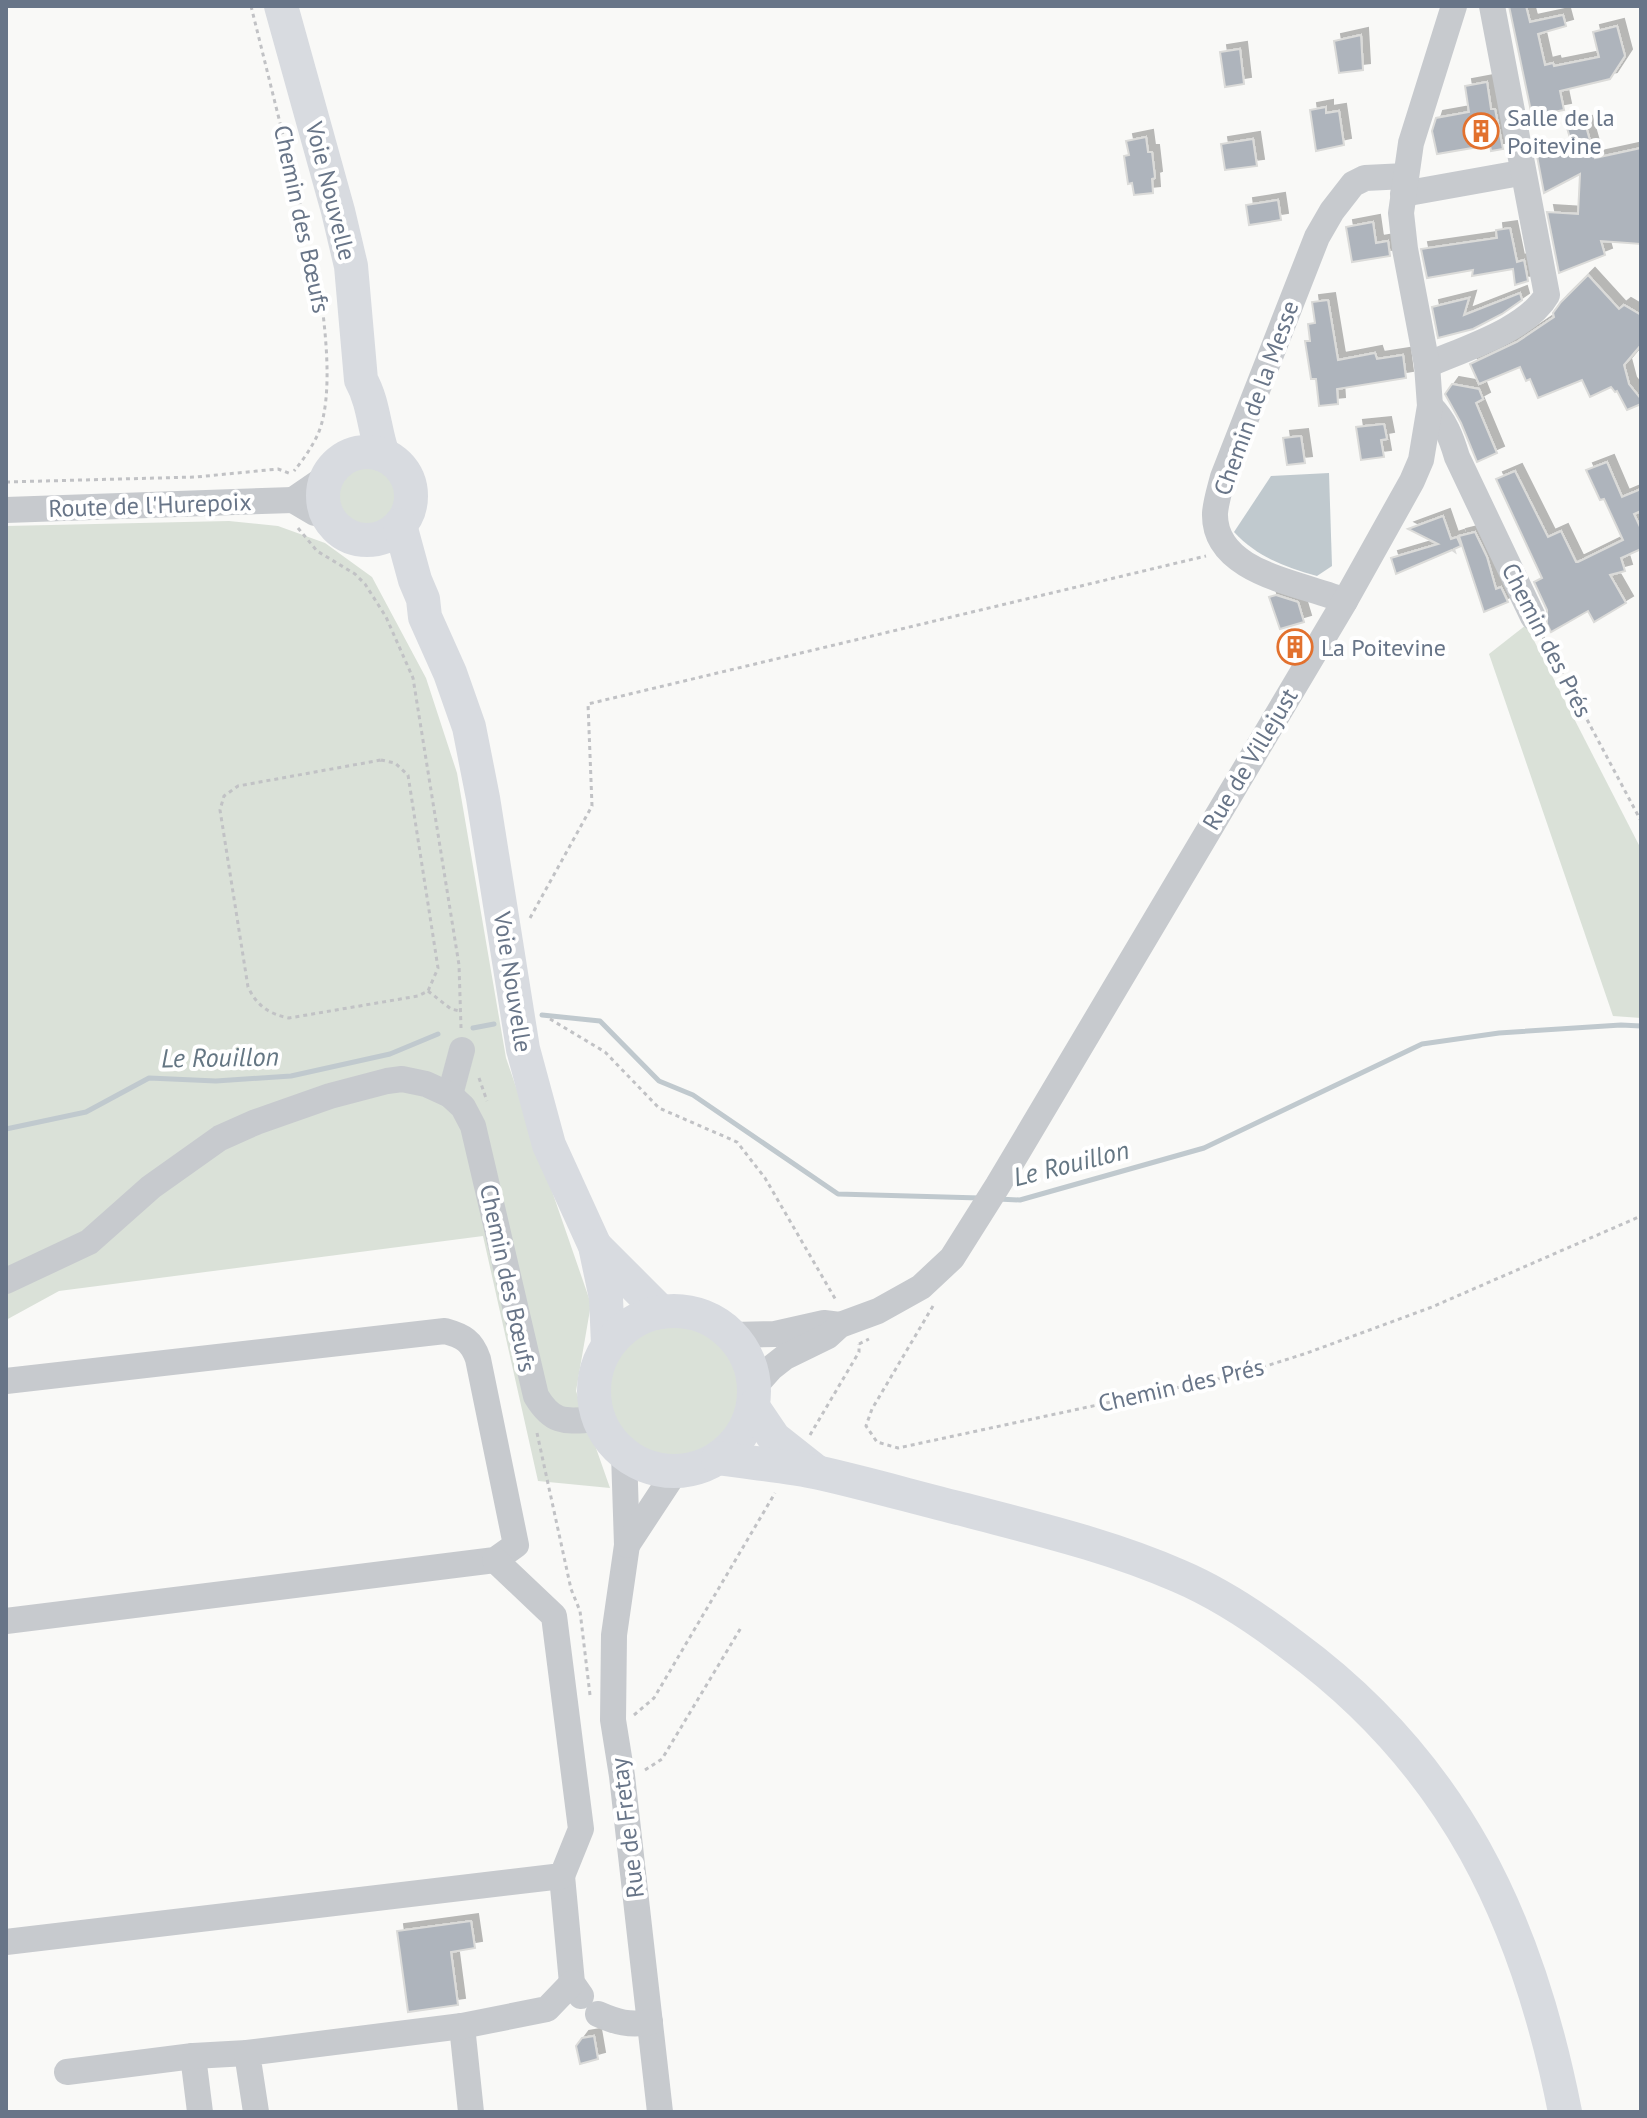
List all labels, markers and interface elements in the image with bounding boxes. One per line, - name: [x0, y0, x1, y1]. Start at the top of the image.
- place label: Salle de la Poitevine: [1507, 102, 1615, 161]
- building icon: Salle de la Poitevine: [1462, 112, 1500, 150]
- street label: Voie Nouvelle: [299, 117, 363, 264]
- street label: Chemin des Bœufs: [267, 122, 337, 316]
- street label: Chemin de la Messe: [1206, 296, 1306, 500]
- street label: Route de l'Hurepoix: [48, 486, 252, 524]
- street label: Chemin des Prés: [1495, 558, 1599, 722]
- building icon: La Poitevine: [1276, 628, 1314, 666]
- place label: La Poitevine: [1321, 632, 1446, 663]
- street label: Rue de Villejust: [1195, 682, 1305, 836]
- street label: Voie Nouvelle: [486, 909, 539, 1054]
- water label: Le Rouillon: [161, 1039, 279, 1075]
- water label: Le Rouillon: [1010, 1133, 1132, 1193]
- street label: Chemin des Bœufs: [473, 1181, 543, 1375]
- street label: Chemin des Prés: [1095, 1351, 1267, 1419]
- street label: Rue de Fretay: [603, 1756, 651, 1900]

